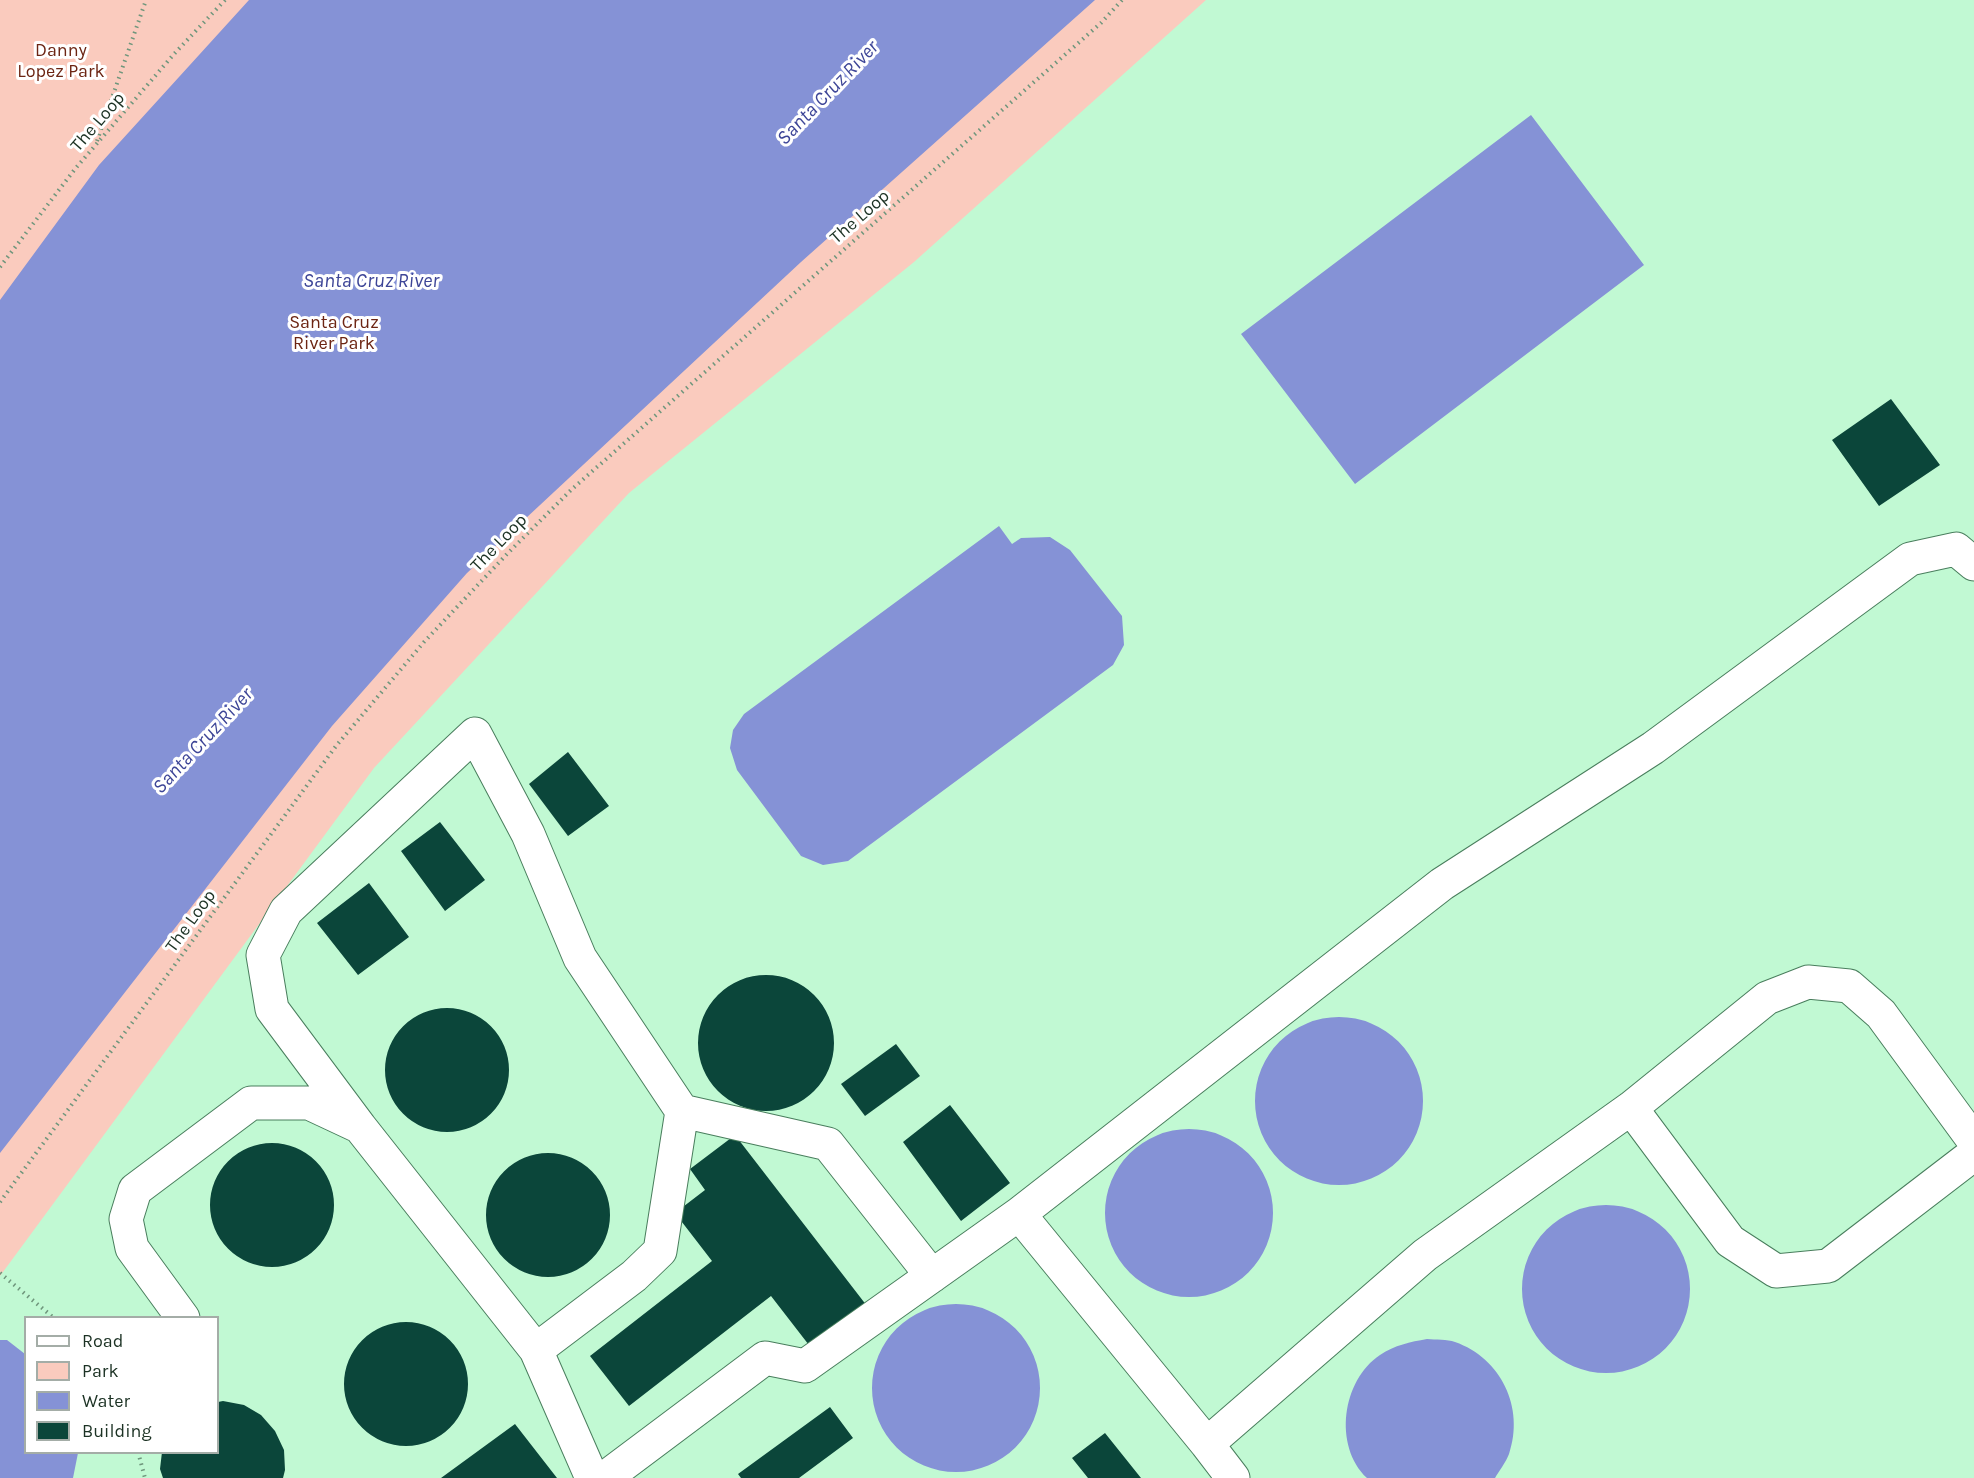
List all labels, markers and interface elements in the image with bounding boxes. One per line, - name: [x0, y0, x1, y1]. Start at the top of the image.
- water label: Santa Cruz River: [772, 36, 884, 150]
- park label: Danny Lopez Park: [17, 40, 105, 82]
- street label: The Loop: [66, 88, 130, 156]
- street label: The Loop: [826, 185, 894, 249]
- water label: Santa Cruz River: [303, 269, 439, 293]
- park label: Santa Cruz River Park: [289, 312, 379, 354]
- street label: The Loop: [466, 510, 532, 576]
- water label: Santa Cruz River: [148, 683, 258, 799]
- street label: The Loop: [161, 886, 221, 956]
- legend: [24, 1316, 219, 1454]
- text: Road: [82, 1330, 123, 1352]
- text: Park: [82, 1360, 119, 1382]
- text: Water: [82, 1390, 130, 1412]
- text: Building: [82, 1420, 152, 1442]

